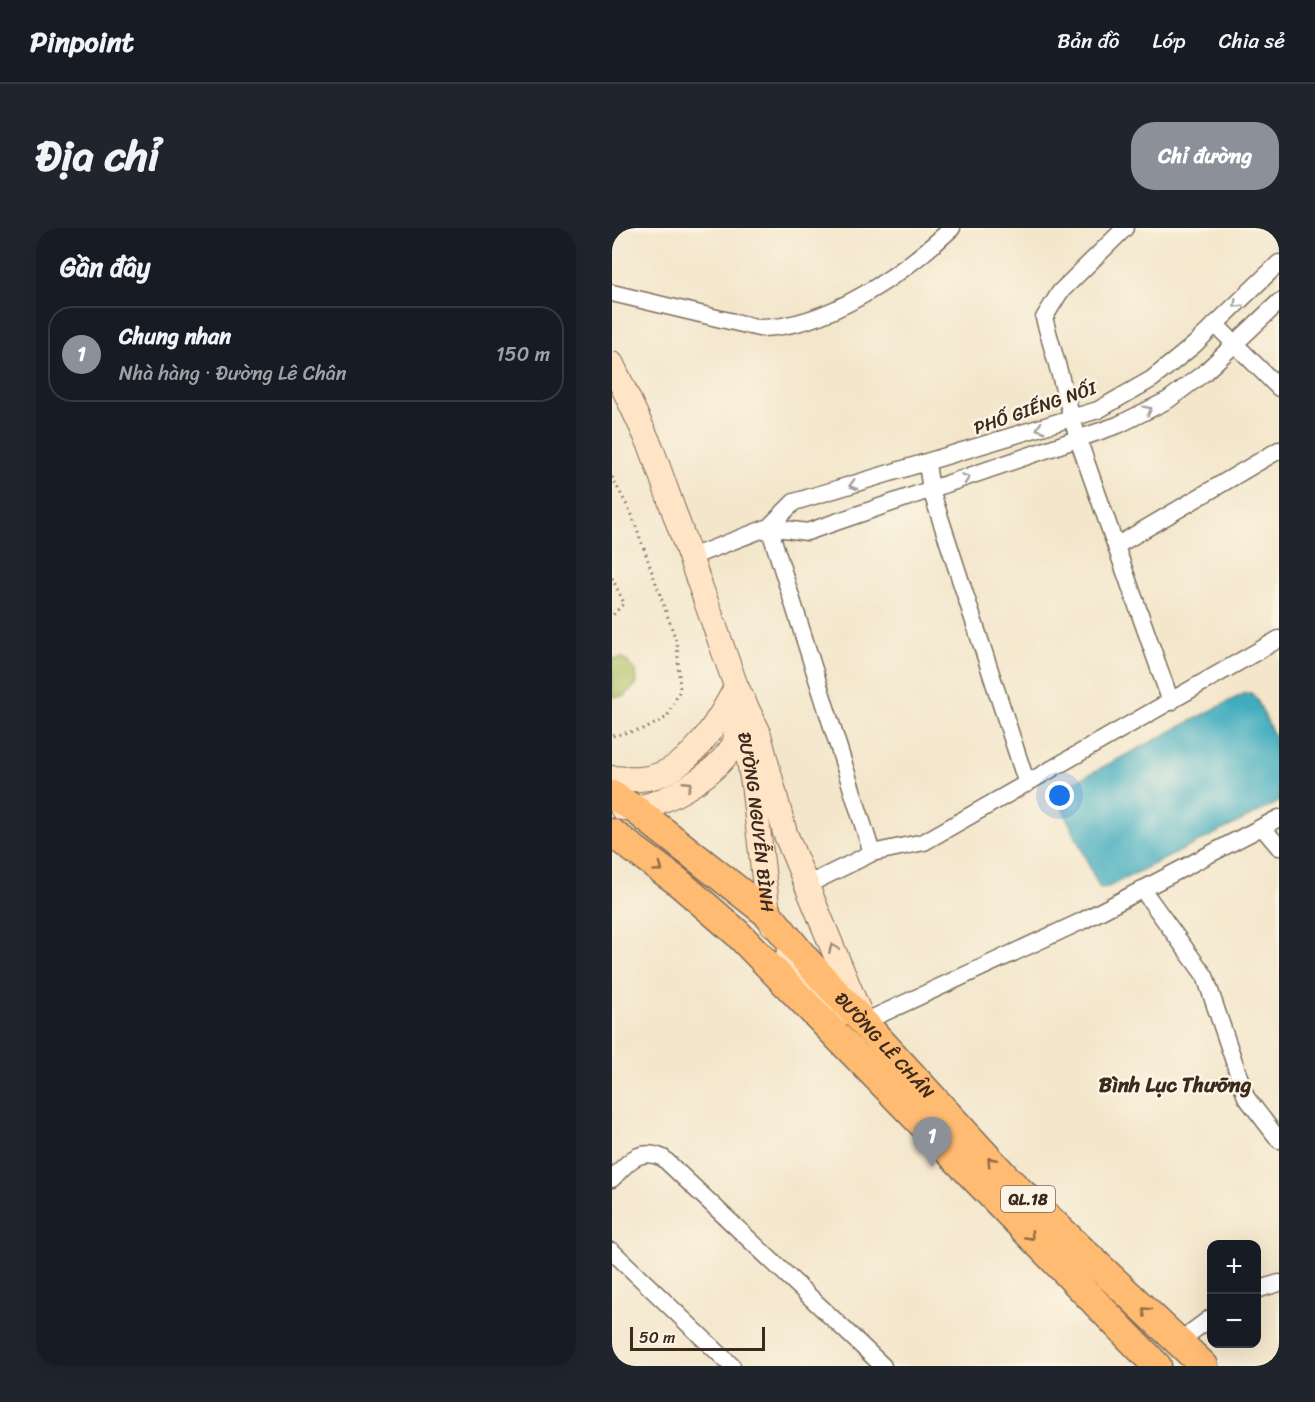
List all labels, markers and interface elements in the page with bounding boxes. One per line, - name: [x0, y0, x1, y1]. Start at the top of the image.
- text: Pinpoint: [30, 17, 134, 66]
- text: Bản đồ: [1057, 22, 1119, 60]
- text: Lớp: [1152, 22, 1186, 60]
- text: Chia sẻ: [1219, 22, 1285, 60]
- text: Địa chỉ: [36, 119, 159, 193]
- button: Chỉ đường: [1131, 122, 1279, 190]
- text: Gần đây: [60, 244, 150, 290]
- one-way arrow: [1234, 296, 1245, 307]
- text: Chung nhan: [119, 317, 231, 356]
- text: 1: [77, 337, 86, 372]
- text: 150 m: [496, 337, 550, 372]
- text: Nhà hàng · Đường Lê Chân: [119, 356, 347, 391]
- street label: PHỐ GIẾNG NỐI: [969, 371, 1103, 444]
- one-way arrow: [1142, 406, 1152, 417]
- one-way arrow: [1035, 421, 1046, 433]
- one-way arrow: [960, 473, 971, 485]
- one-way arrow: [848, 478, 859, 490]
- street label: ĐƯỜNG NGUYỄN BÌNH: [728, 730, 784, 914]
- one-way arrow: [682, 780, 692, 792]
- your location: [1045, 781, 1074, 810]
- one-way arrow: [652, 861, 663, 872]
- one-way arrow: [828, 944, 840, 955]
- street label: ĐƯỜNG LÊ CHÂN: [826, 984, 943, 1107]
- district label: Bình Lục Thưỡng: [1099, 1066, 1252, 1104]
- pin: 1: [912, 1118, 952, 1167]
- one-way arrow: [987, 1157, 998, 1168]
- road number: QL.18: [1001, 1186, 1055, 1212]
- one-way arrow: [1023, 1228, 1034, 1239]
- map controls: [1207, 1240, 1261, 1348]
- button: +: [1207, 1240, 1261, 1294]
- button: −: [1207, 1294, 1261, 1348]
- one-way arrow: [1143, 1308, 1154, 1319]
- text: 50 m: [639, 1323, 675, 1352]
- scale bar: [630, 1324, 765, 1352]

